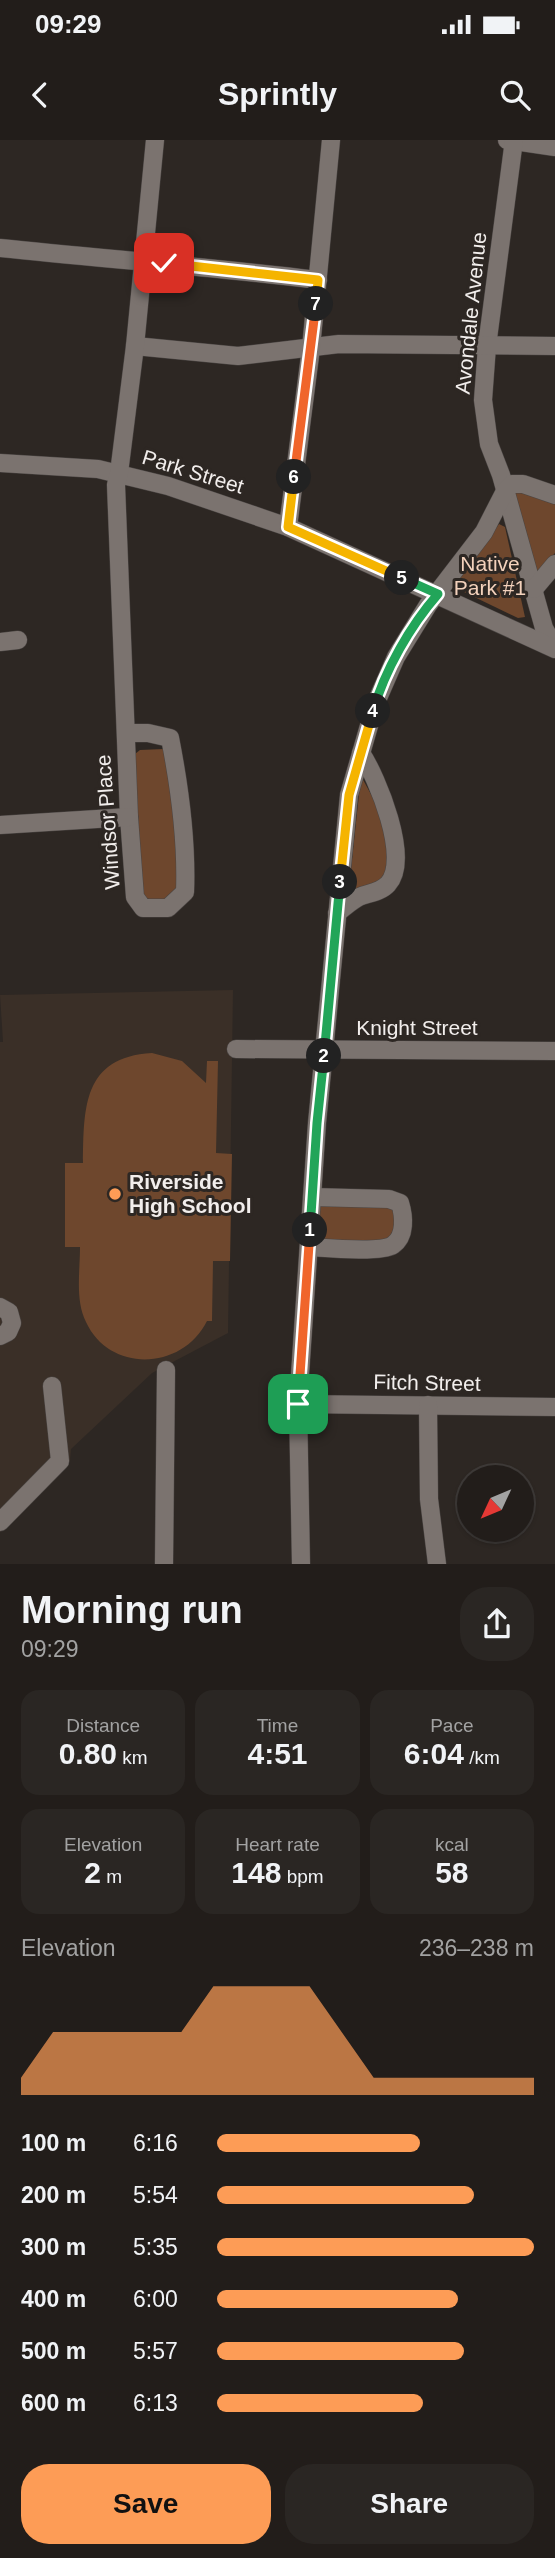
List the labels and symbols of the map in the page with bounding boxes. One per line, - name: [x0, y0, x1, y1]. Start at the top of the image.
- street label: Avondale Avenue: [451, 231, 490, 395]
- pin: [134, 233, 194, 293]
- pin: 7: [298, 286, 334, 322]
- street label: Park Street: [140, 445, 247, 498]
- pin: 6: [276, 460, 312, 494]
- park label: Native Park #1: [454, 552, 526, 599]
- pin: 5: [384, 560, 420, 596]
- pin: 4: [356, 694, 390, 728]
- street label: Windsor Place: [91, 754, 124, 890]
- pin: 3: [322, 864, 358, 900]
- street label: Knight Street: [356, 1016, 478, 1039]
- pin: 2: [306, 1038, 342, 1074]
- place label: Riverside High School: [129, 1170, 252, 1217]
- marker: Riverside High School: [107, 1186, 123, 1202]
- pin: 1: [292, 1212, 328, 1248]
- street label: Fitch Street: [373, 1370, 481, 1395]
- pin: [268, 1374, 328, 1434]
- north arrow: [457, 1465, 534, 1542]

